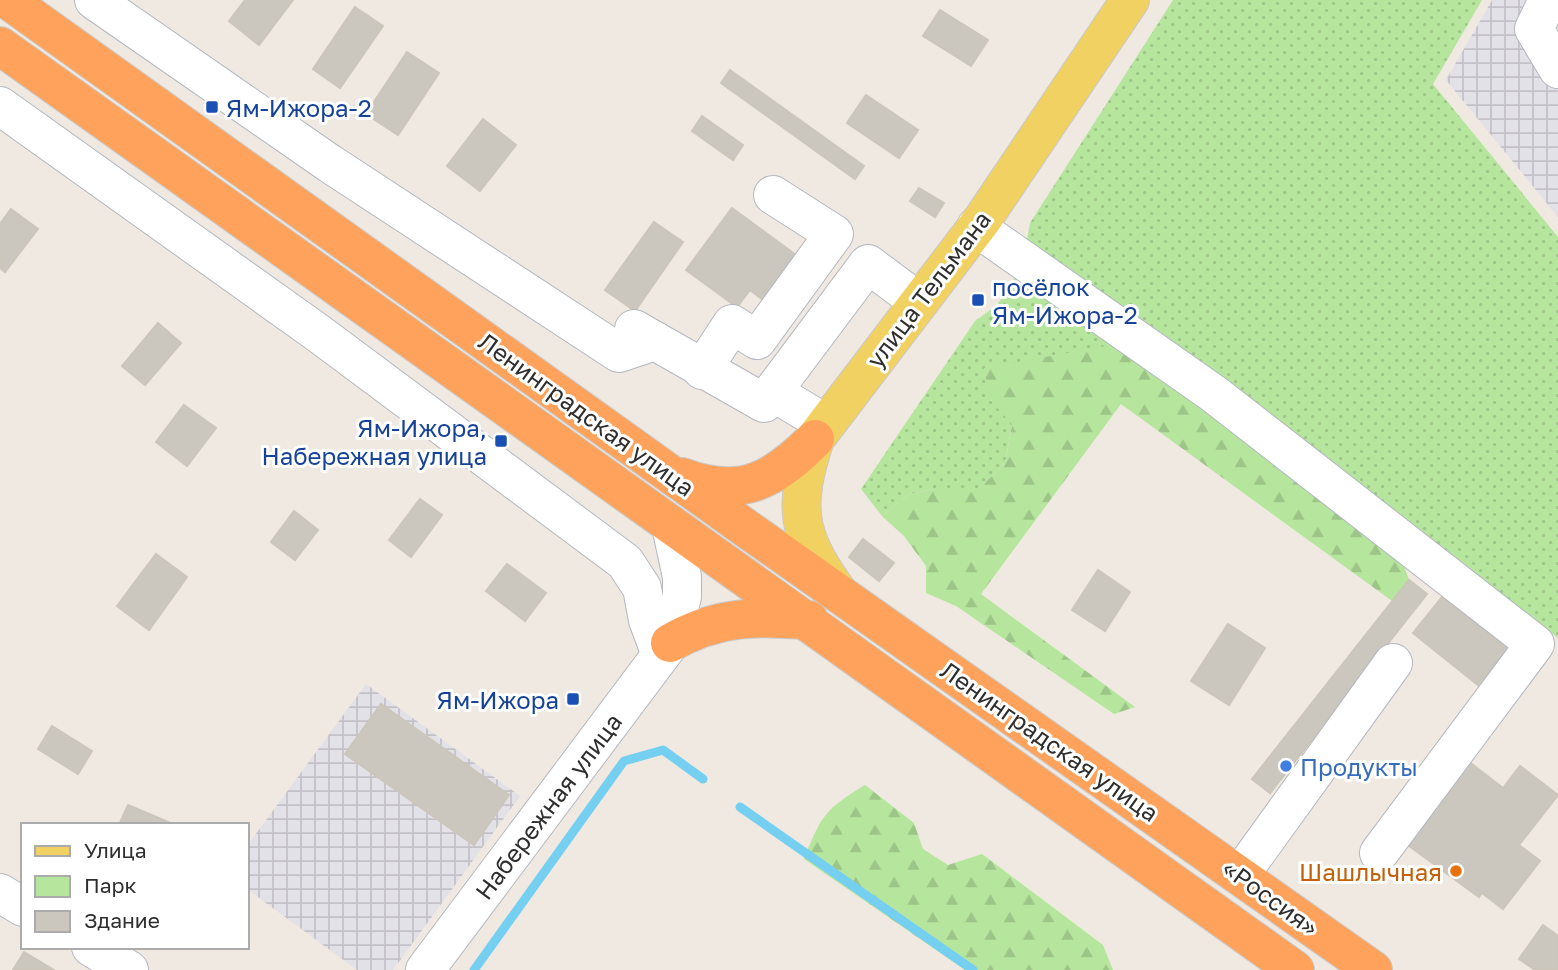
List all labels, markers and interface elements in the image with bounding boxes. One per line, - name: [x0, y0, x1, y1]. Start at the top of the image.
- place label: Ям-Ижора-2: [226, 93, 372, 122]
- marker: Ям-Ижора-2: [204, 99, 220, 115]
- street label: улица Тельмана: [860, 205, 996, 373]
- place label: посёлок Ям-Ижора-2: [992, 272, 1138, 329]
- marker: посёлок Ям-Ижора-2: [970, 292, 986, 308]
- street label: Ленинградская улица: [474, 326, 700, 502]
- place label: Ям-Ижора, Набережная улица: [261, 413, 487, 470]
- marker: Ям-Ижора, Набережная улица: [493, 433, 509, 449]
- street label: Ленинградская улица: [936, 655, 1164, 827]
- place label: Ям-Ижора: [436, 685, 559, 714]
- marker: Ям-Ижора: [565, 691, 581, 707]
- street label: Набережная улица: [469, 707, 627, 905]
- place label: Продукты: [1300, 752, 1418, 781]
- marker: Продукты: [1278, 758, 1294, 774]
- legend: [21, 823, 248, 949]
- text: Улица: [84, 837, 147, 863]
- street label: «Россия»: [1218, 853, 1324, 941]
- place label: Шашлычная: [1299, 857, 1442, 886]
- marker: Шашлычная: [1448, 863, 1464, 879]
- text: Парк: [84, 872, 137, 898]
- text: Здание: [84, 907, 160, 933]

